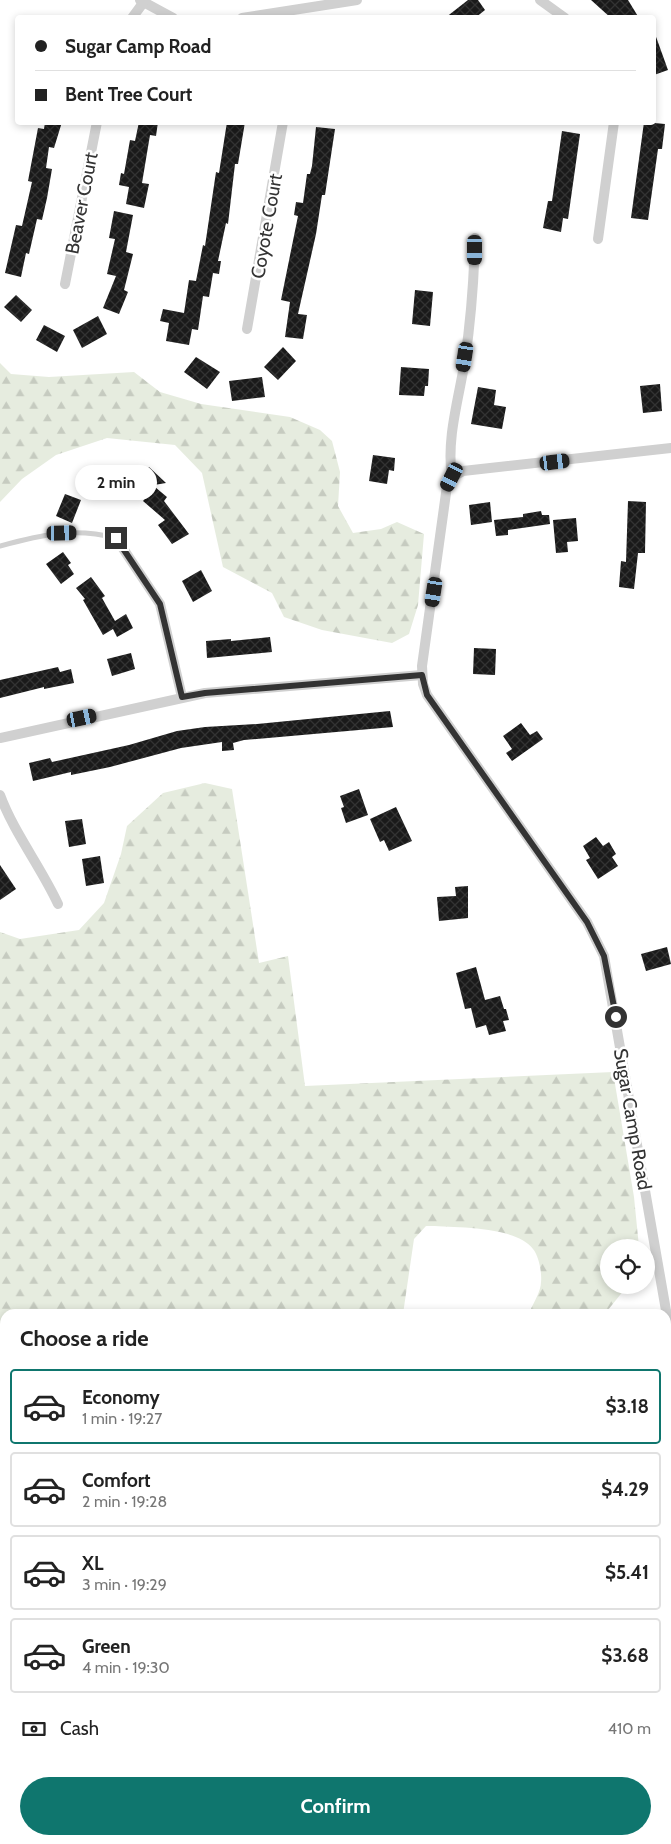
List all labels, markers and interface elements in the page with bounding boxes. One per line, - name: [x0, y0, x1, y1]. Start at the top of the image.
- text: Sugar Camp Road: [65, 35, 211, 58]
- text: Bent Tree Court: [65, 83, 192, 106]
- street label: Beaver Court: [60, 150, 103, 256]
- street label: Coyote Court: [246, 171, 287, 280]
- car: [467, 235, 482, 265]
- car: [455, 341, 474, 373]
- car: [539, 453, 570, 471]
- car: [438, 460, 465, 494]
- callout: 2 min: [75, 466, 157, 500]
- text: 2 min: [97, 473, 135, 492]
- car: [46, 525, 77, 541]
- route end: [105, 527, 127, 549]
- car: [424, 576, 443, 608]
- car: [65, 708, 98, 728]
- route start: [605, 1006, 627, 1028]
- street label: Sugar Camp Road: [609, 1046, 656, 1192]
- map controls: [600, 1239, 655, 1294]
- button: locate: [600, 1239, 655, 1294]
- text: Choose a ride: [20, 1325, 149, 1352]
- icon: car: [22, 1384, 67, 1429]
- text: Economy: [82, 1386, 160, 1409]
- text: $3.18: [605, 1395, 649, 1418]
- text: 1 min · 19:27: [82, 1409, 162, 1428]
- icon: car: [22, 1467, 67, 1512]
- text: Comfort: [82, 1469, 151, 1492]
- text: $4.29: [601, 1478, 649, 1501]
- text: 2 min · 19:28: [82, 1492, 167, 1511]
- icon: car: [22, 1550, 67, 1595]
- text: XL: [82, 1552, 103, 1575]
- text: $5.41: [605, 1561, 649, 1584]
- text: 3 min · 19:29: [82, 1575, 167, 1594]
- icon: car: [22, 1633, 67, 1678]
- text: Green: [82, 1635, 131, 1658]
- text: $3.68: [601, 1644, 649, 1667]
- text: 4 min · 19:30: [82, 1658, 170, 1677]
- icon: cash: [20, 1715, 48, 1743]
- text: Cash: [60, 1717, 99, 1740]
- text: 410 m: [608, 1719, 651, 1738]
- button: Confirm: [20, 1777, 651, 1835]

